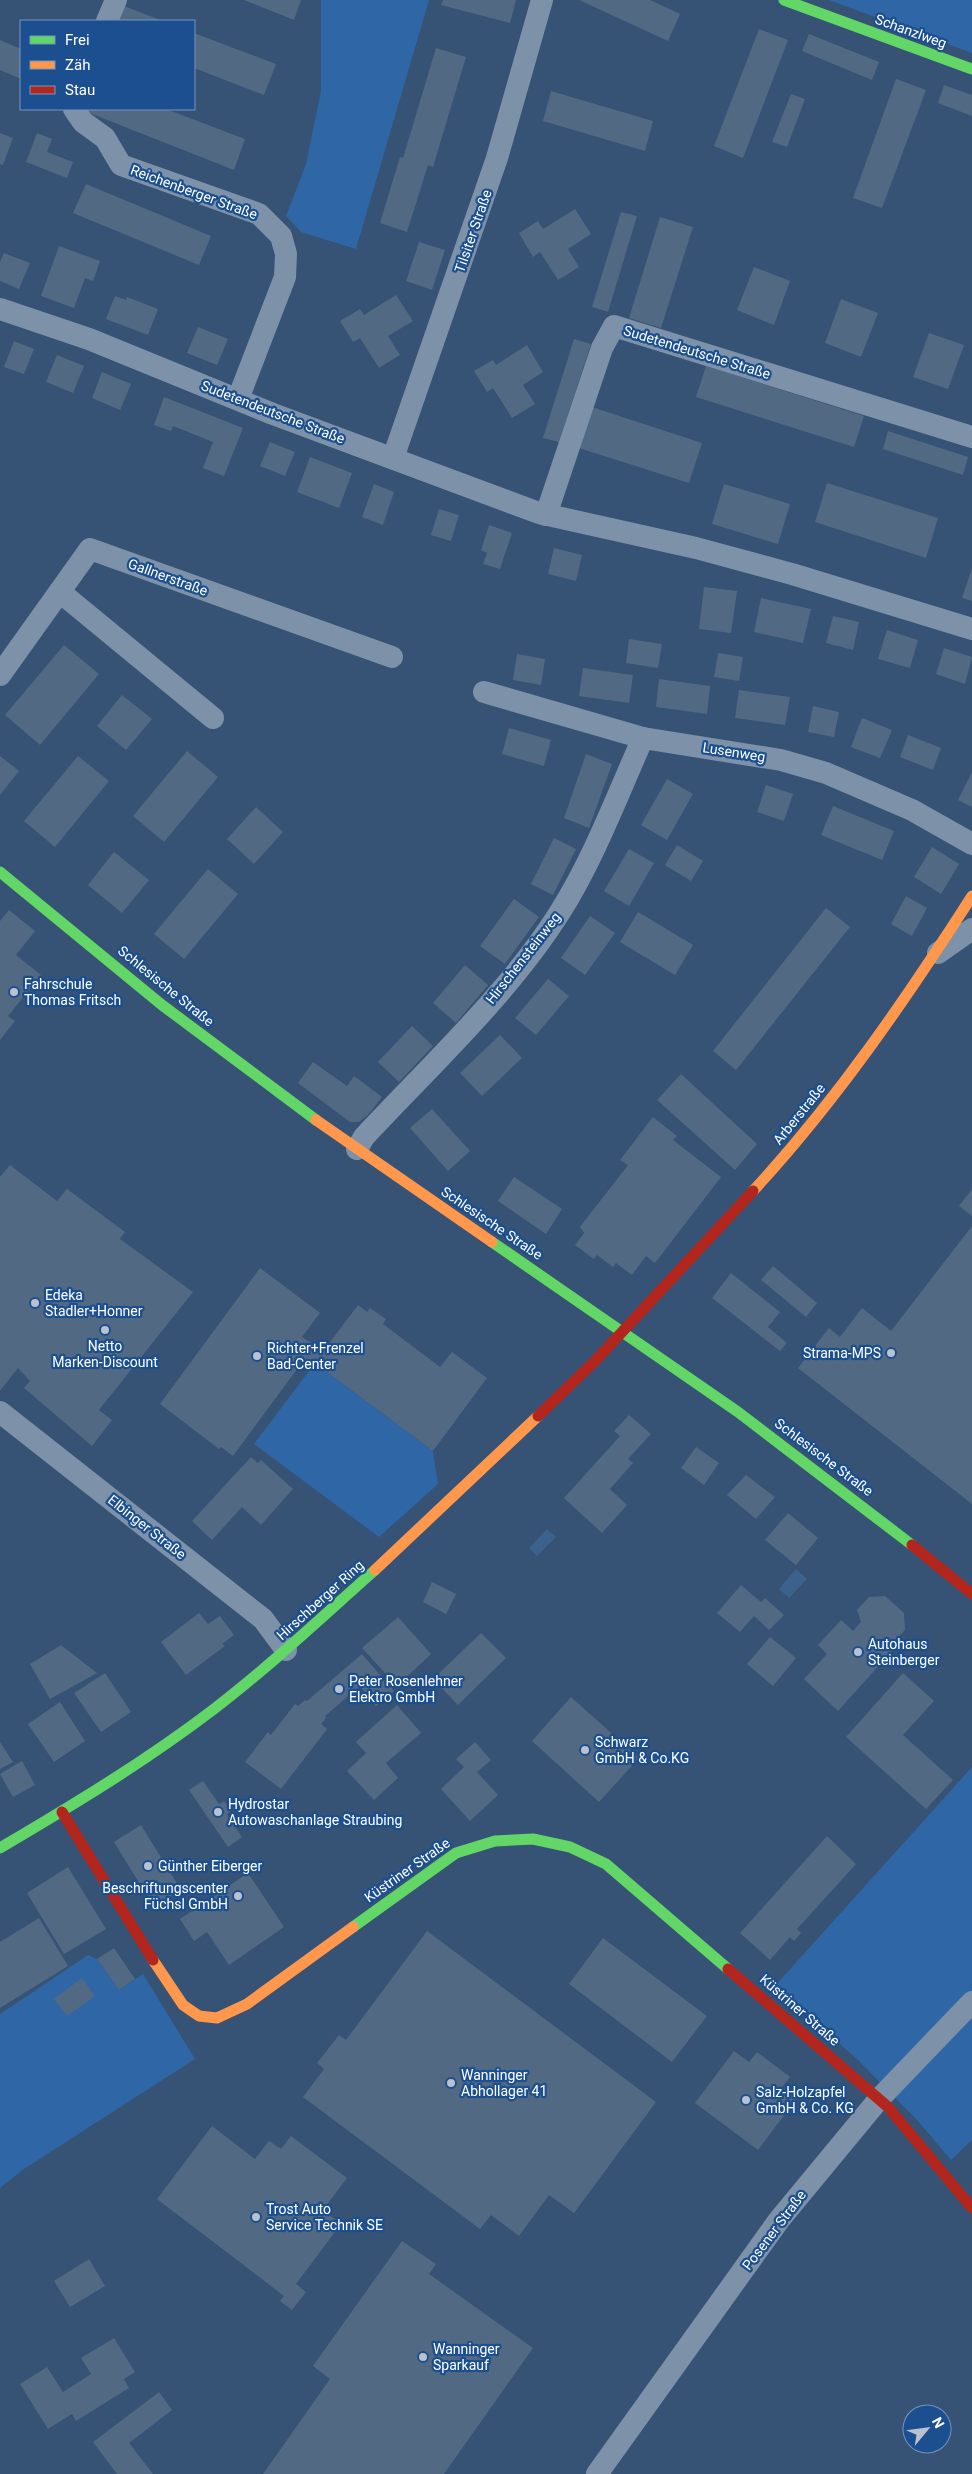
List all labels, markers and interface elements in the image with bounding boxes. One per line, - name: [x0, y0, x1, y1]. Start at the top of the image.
- street label: Schanzlweg: [873, 11, 949, 51]
- legend: [20, 20, 195, 110]
- text: Frei: [65, 31, 90, 49]
- text: Zäh: [65, 56, 90, 74]
- text: Stau: [65, 81, 95, 99]
- street label: Reichenberger Straße: [128, 162, 260, 222]
- street label: Tilsiter Straße: [451, 187, 495, 275]
- street label: Sudetendeutsche Straße: [622, 322, 772, 382]
- street label: Sudetendeutsche Straße: [199, 377, 347, 447]
- street label: Gallnerstraße: [126, 555, 210, 599]
- street label: Lusenweg: [702, 739, 766, 765]
- street label: Hirschensteinweg: [482, 909, 564, 1007]
- street label: Schlesische Straße: [115, 942, 217, 1030]
- place label: Fahrschule Thomas Fritsch: [24, 976, 121, 1008]
- marker: Fahrschule Thomas Fritsch: [8, 986, 20, 998]
- street label: Arberstraße: [770, 1080, 828, 1148]
- street label: Schlesische Straße: [438, 1183, 546, 1263]
- place label: Edeka Stadler+Honner: [45, 1287, 143, 1319]
- marker: Edeka Stadler+Honner: [29, 1297, 41, 1309]
- marker: Netto Marken-Discount: [99, 1324, 111, 1336]
- place label: Netto Marken-Discount: [52, 1338, 158, 1370]
- place label: Richter+Frenzel Bad-Center: [267, 1340, 364, 1372]
- place label: Strama-MPS: [803, 1345, 881, 1361]
- marker: Strama-MPS: [885, 1347, 897, 1359]
- marker: Richter+Frenzel Bad-Center: [251, 1350, 263, 1362]
- street label: Schlesische Straße: [772, 1415, 876, 1499]
- street label: Elbinger Straße: [105, 1492, 189, 1562]
- street label: Hirschberger Ring: [273, 1557, 367, 1643]
- place label: Autohaus Steinberger: [868, 1636, 940, 1668]
- marker: Autohaus Steinberger: [852, 1646, 864, 1658]
- place label: Peter Rosenlehner Elektro GmbH: [349, 1673, 463, 1705]
- marker: Peter Rosenlehner Elektro GmbH: [333, 1683, 345, 1695]
- place label: Schwarz GmbH & Co.KG: [595, 1734, 689, 1766]
- marker: Schwarz GmbH & Co.KG: [579, 1744, 591, 1756]
- place label: Hydrostar Autowaschanlage Straubing: [228, 1796, 402, 1828]
- marker: Hydrostar Autowaschanlage Straubing: [212, 1806, 224, 1818]
- street label: Küstriner Straße: [361, 1835, 453, 1905]
- place label: Günther Eiberger: [158, 1858, 262, 1874]
- marker: Günther Eiberger: [142, 1860, 154, 1872]
- place label: Beschriftungscenter Füchsl GmbH: [102, 1880, 228, 1912]
- marker: Beschriftungscenter Füchsl GmbH: [232, 1890, 244, 1902]
- street label: Küstriner Straße: [757, 1971, 843, 2049]
- place label: Wanninger Abhollager 41: [461, 2067, 547, 2099]
- marker: Wanninger Abhollager 41: [445, 2077, 457, 2089]
- place label: Salz-Holzapfel GmbH & Co. KG: [756, 2084, 854, 2116]
- marker: Salz-Holzapfel GmbH & Co. KG: [740, 2094, 752, 2106]
- street label: Posener Straße: [739, 2187, 809, 2273]
- place label: Trost Auto Service Technik SE: [266, 2201, 383, 2233]
- marker: Trost Auto Service Technik SE: [250, 2211, 262, 2223]
- place label: Wanninger Sparkauf: [433, 2341, 500, 2373]
- marker: Wanninger Sparkauf: [417, 2351, 429, 2363]
- north arrow: [902, 2404, 952, 2454]
- text: N: [929, 2414, 948, 2431]

